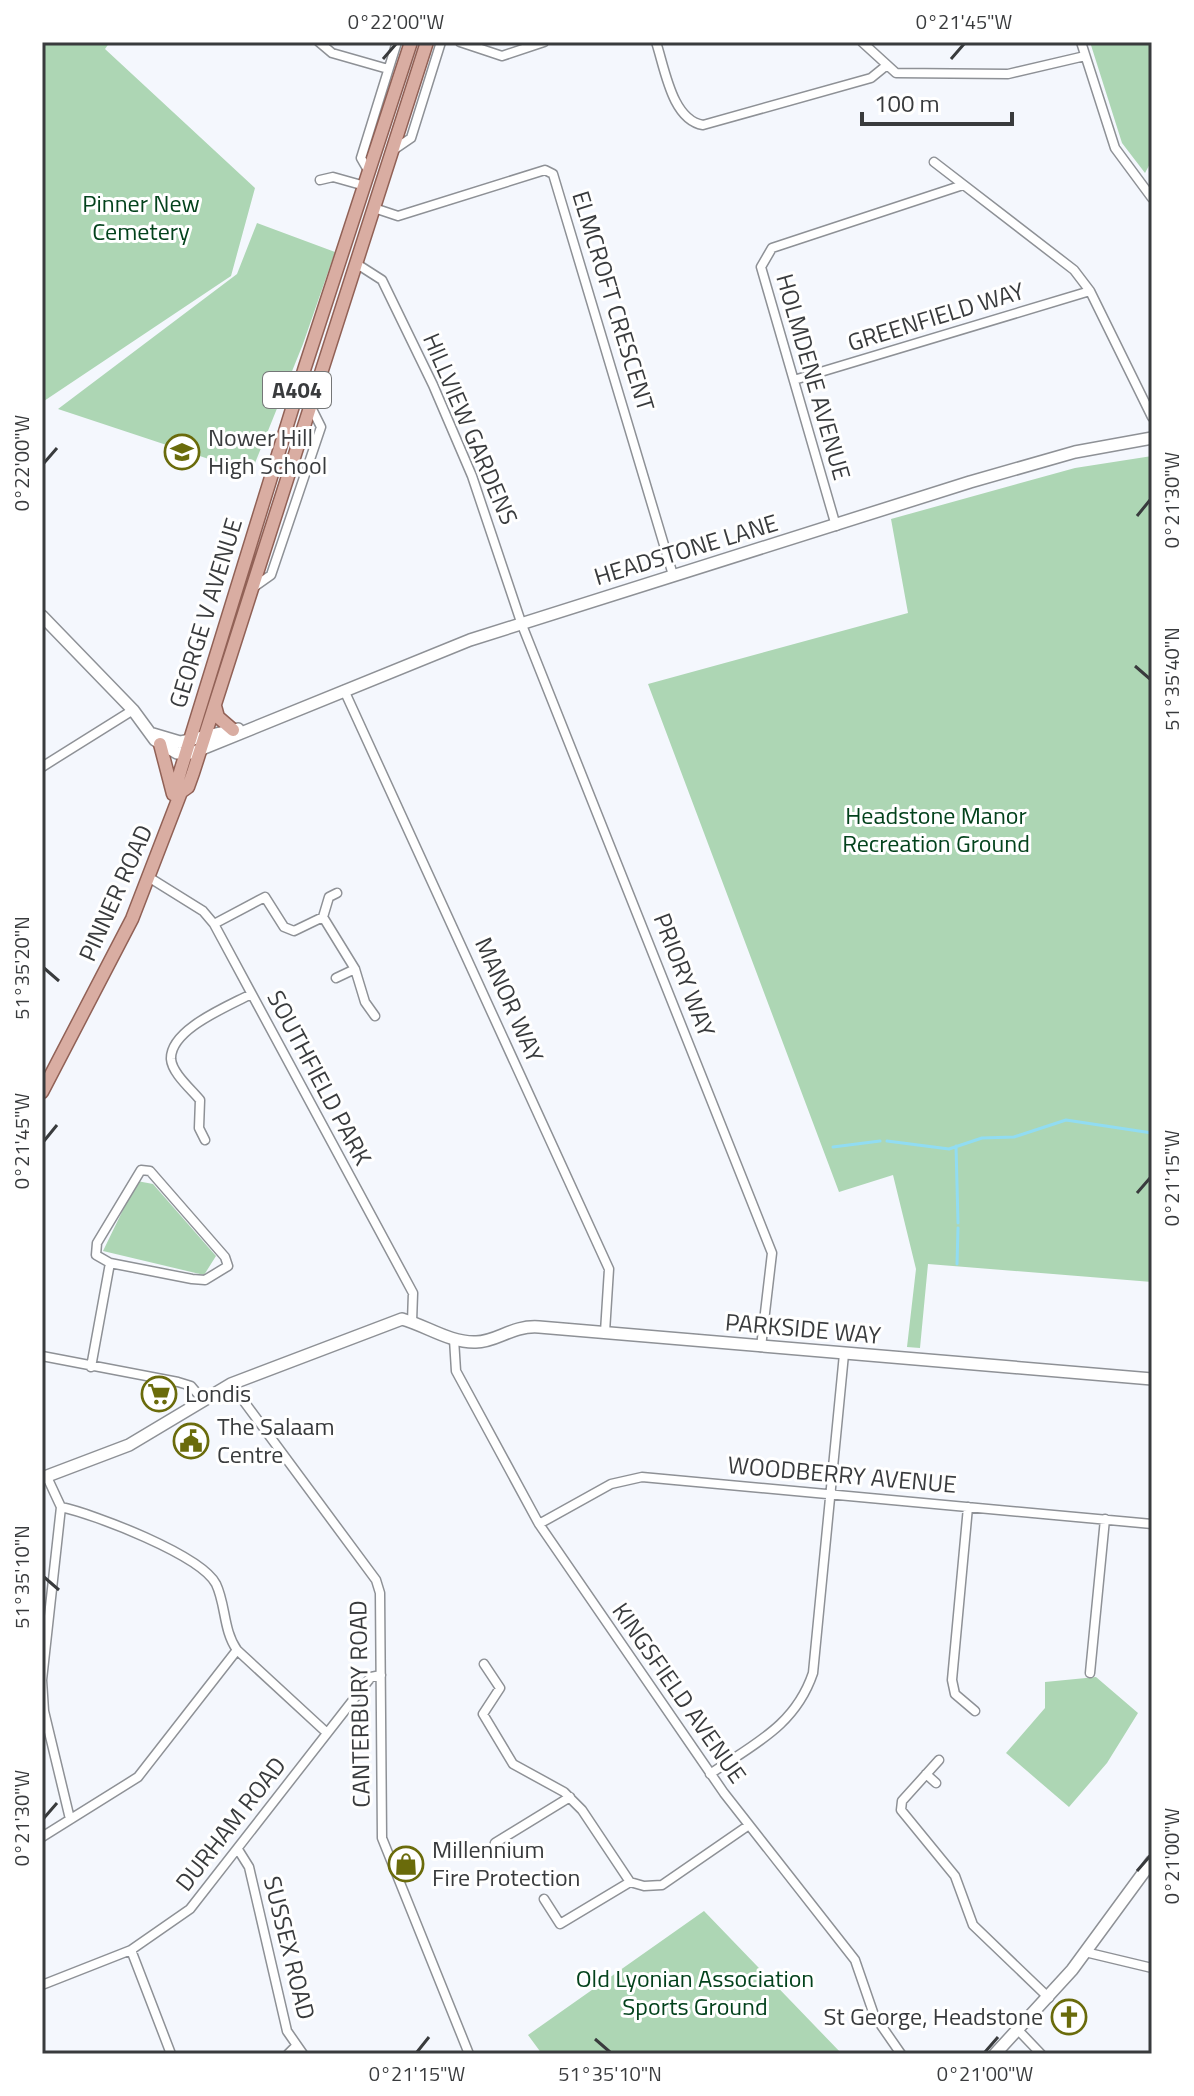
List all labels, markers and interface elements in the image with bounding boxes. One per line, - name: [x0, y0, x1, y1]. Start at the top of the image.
- text: 0°22'00"W: [348, 6, 445, 37]
- text: 0°21'45"W: [916, 6, 1013, 37]
- scale bar: [862, 76, 1012, 126]
- text: 100 m: [874, 85, 940, 121]
- park label: Pinner New Cemetery: [82, 185, 200, 249]
- street label: ELMCROFT CRESCENT: [563, 186, 665, 416]
- street label: HOLMDENE AVENUE: [767, 269, 861, 484]
- street label: GREENFIELD WAY: [843, 272, 1029, 360]
- street label: HILLVIEW GARDENS: [414, 327, 528, 530]
- road number: A404: [263, 372, 331, 408]
- text: 0°22'00"W: [6, 414, 37, 511]
- place label: Nower Hill High School: [208, 419, 327, 483]
- school or university icon: Nower Hill High School: [163, 433, 201, 471]
- text: 0°21'30"W: [1156, 451, 1187, 548]
- street label: HEADSTONE LANE: [589, 504, 782, 594]
- street label: GEORGE V AVENUE: [159, 513, 251, 712]
- text: 51°35'40"N: [1156, 627, 1187, 731]
- park label: Headstone Manor Recreation Ground: [842, 797, 1030, 861]
- street label: PINNER ROAD: [69, 819, 161, 967]
- street label: PRIORY WAY: [645, 907, 725, 1042]
- text: 51°35'20"N: [6, 916, 37, 1020]
- street label: MANOR WAY: [466, 931, 554, 1068]
- street label: SOUTHFIELD PARK: [259, 984, 381, 1172]
- text: 0°21'45"W: [6, 1092, 37, 1189]
- text: 0°21'15"W: [1156, 1129, 1187, 1226]
- street label: PARKSIDE WAY: [724, 1303, 882, 1353]
- supermarket icon: Londis: [140, 1375, 178, 1413]
- place label: Londis: [185, 1375, 251, 1411]
- place label: The Salaam Centre: [217, 1408, 335, 1472]
- public building icon: The Salaam Centre: [172, 1422, 210, 1460]
- street label: WOODBERRY AVENUE: [726, 1446, 958, 1502]
- text: 51°35'10"N: [6, 1525, 37, 1629]
- street label: KINGSFIELD AVENUE: [604, 1595, 756, 1790]
- street label: CANTERBURY ROAD: [339, 1600, 379, 1808]
- street label: DURHAM ROAD: [166, 1749, 294, 1898]
- text: 0°21'30"W: [6, 1769, 37, 1866]
- text: 0°21'00"W: [1156, 1807, 1187, 1904]
- place label: Millennium Fire Protection: [432, 1831, 580, 1895]
- shop icon: Millennium Fire Protection: [387, 1845, 425, 1883]
- street label: SUSSEX ROAD: [255, 1872, 325, 2023]
- park label: Old Lyonian Association Sports Ground: [576, 1960, 814, 2024]
- place label: St George, Headstone: [824, 1998, 1043, 2034]
- church icon: St George, Headstone: [1050, 1998, 1088, 2036]
- text: 0°21'15"W: [369, 2058, 466, 2089]
- text: 51°35'10"N: [558, 2058, 662, 2089]
- text: 0°21'00"W: [937, 2058, 1034, 2089]

